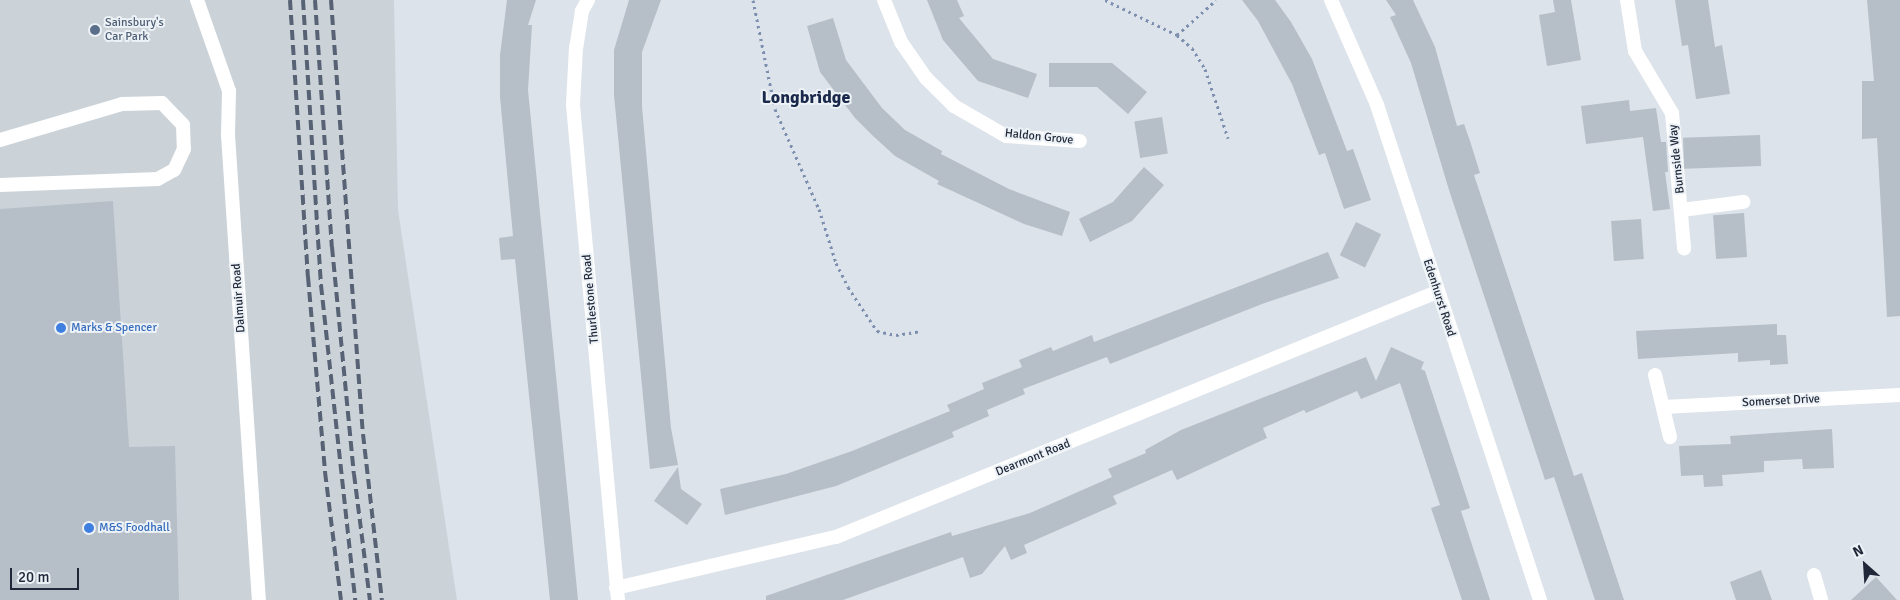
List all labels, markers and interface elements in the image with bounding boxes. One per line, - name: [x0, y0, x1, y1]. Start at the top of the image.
- place label: Sainsbury's Car Park: [105, 16, 164, 44]
- marker: Sainsbury's Car Park: [89, 24, 101, 36]
- district label: Longbridge: [762, 86, 850, 108]
- street label: Burnside Way: [1666, 124, 1688, 194]
- street label: Haldon Grove: [1004, 126, 1074, 148]
- street label: Thurlestone Road: [580, 254, 602, 344]
- street label: Edenhurst Road: [1420, 257, 1458, 339]
- street label: Dalmuir Road: [229, 263, 249, 333]
- place label: Marks & Spencer: [71, 321, 157, 335]
- marker: Marks & Spencer: [55, 322, 67, 334]
- street label: Somerset Drive: [1742, 392, 1820, 410]
- street label: Dearmont Road: [994, 436, 1072, 480]
- place label: M&S Foodhall: [99, 521, 170, 535]
- marker: M&S Foodhall: [83, 522, 95, 534]
- north arrow: [1840, 540, 1890, 590]
- text: N: [1850, 541, 1866, 561]
- scale bar: [12, 558, 81, 590]
- text: 20 m: [18, 568, 49, 586]

